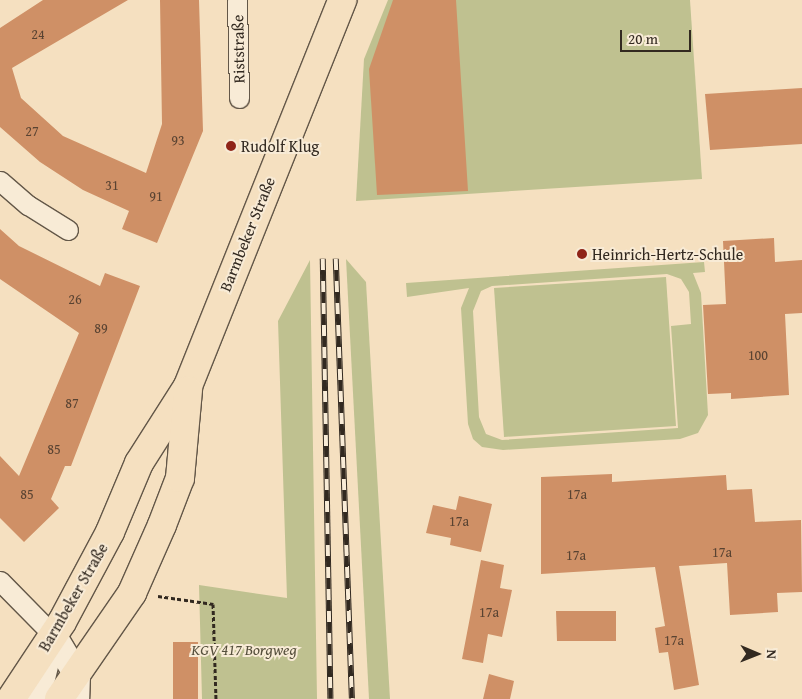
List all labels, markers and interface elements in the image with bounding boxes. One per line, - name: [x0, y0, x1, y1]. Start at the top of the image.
- street label: Riststraße: [228, 15, 248, 83]
- scale bar: [622, 20, 693, 52]
- house number: 24: [31, 26, 45, 42]
- text: 20 m: [628, 28, 658, 49]
- house number: 27: [25, 123, 39, 139]
- house number: 93: [171, 132, 185, 148]
- place label: Rudolf Klug: [241, 136, 319, 156]
- marker: Rudolf Klug: [225, 140, 237, 152]
- street label: Barmbeker Straße: [215, 174, 279, 294]
- house number: 31: [105, 177, 119, 193]
- house number: 91: [149, 188, 163, 204]
- place label: Heinrich-Hertz-Schule: [592, 244, 743, 264]
- marker: Heinrich-Hertz-Schule: [576, 248, 588, 260]
- house number: 26: [68, 291, 82, 307]
- house number: 89: [94, 320, 108, 336]
- house number: 100: [748, 347, 768, 363]
- house number: 87: [65, 395, 79, 411]
- house number: 85: [47, 441, 61, 457]
- house number: 85: [20, 486, 34, 502]
- house number: 17a: [567, 486, 587, 502]
- house number: 17a: [449, 513, 469, 529]
- street label: Barmbeker Straße: [34, 539, 112, 655]
- house number: 17a: [712, 544, 732, 560]
- house number: 17a: [566, 547, 586, 563]
- house number: 17a: [479, 604, 499, 620]
- north arrow: [732, 629, 782, 679]
- house number: 17a: [664, 632, 684, 648]
- park label: KGV 417 Borgweg: [191, 639, 297, 659]
- text: N: [762, 649, 782, 659]

